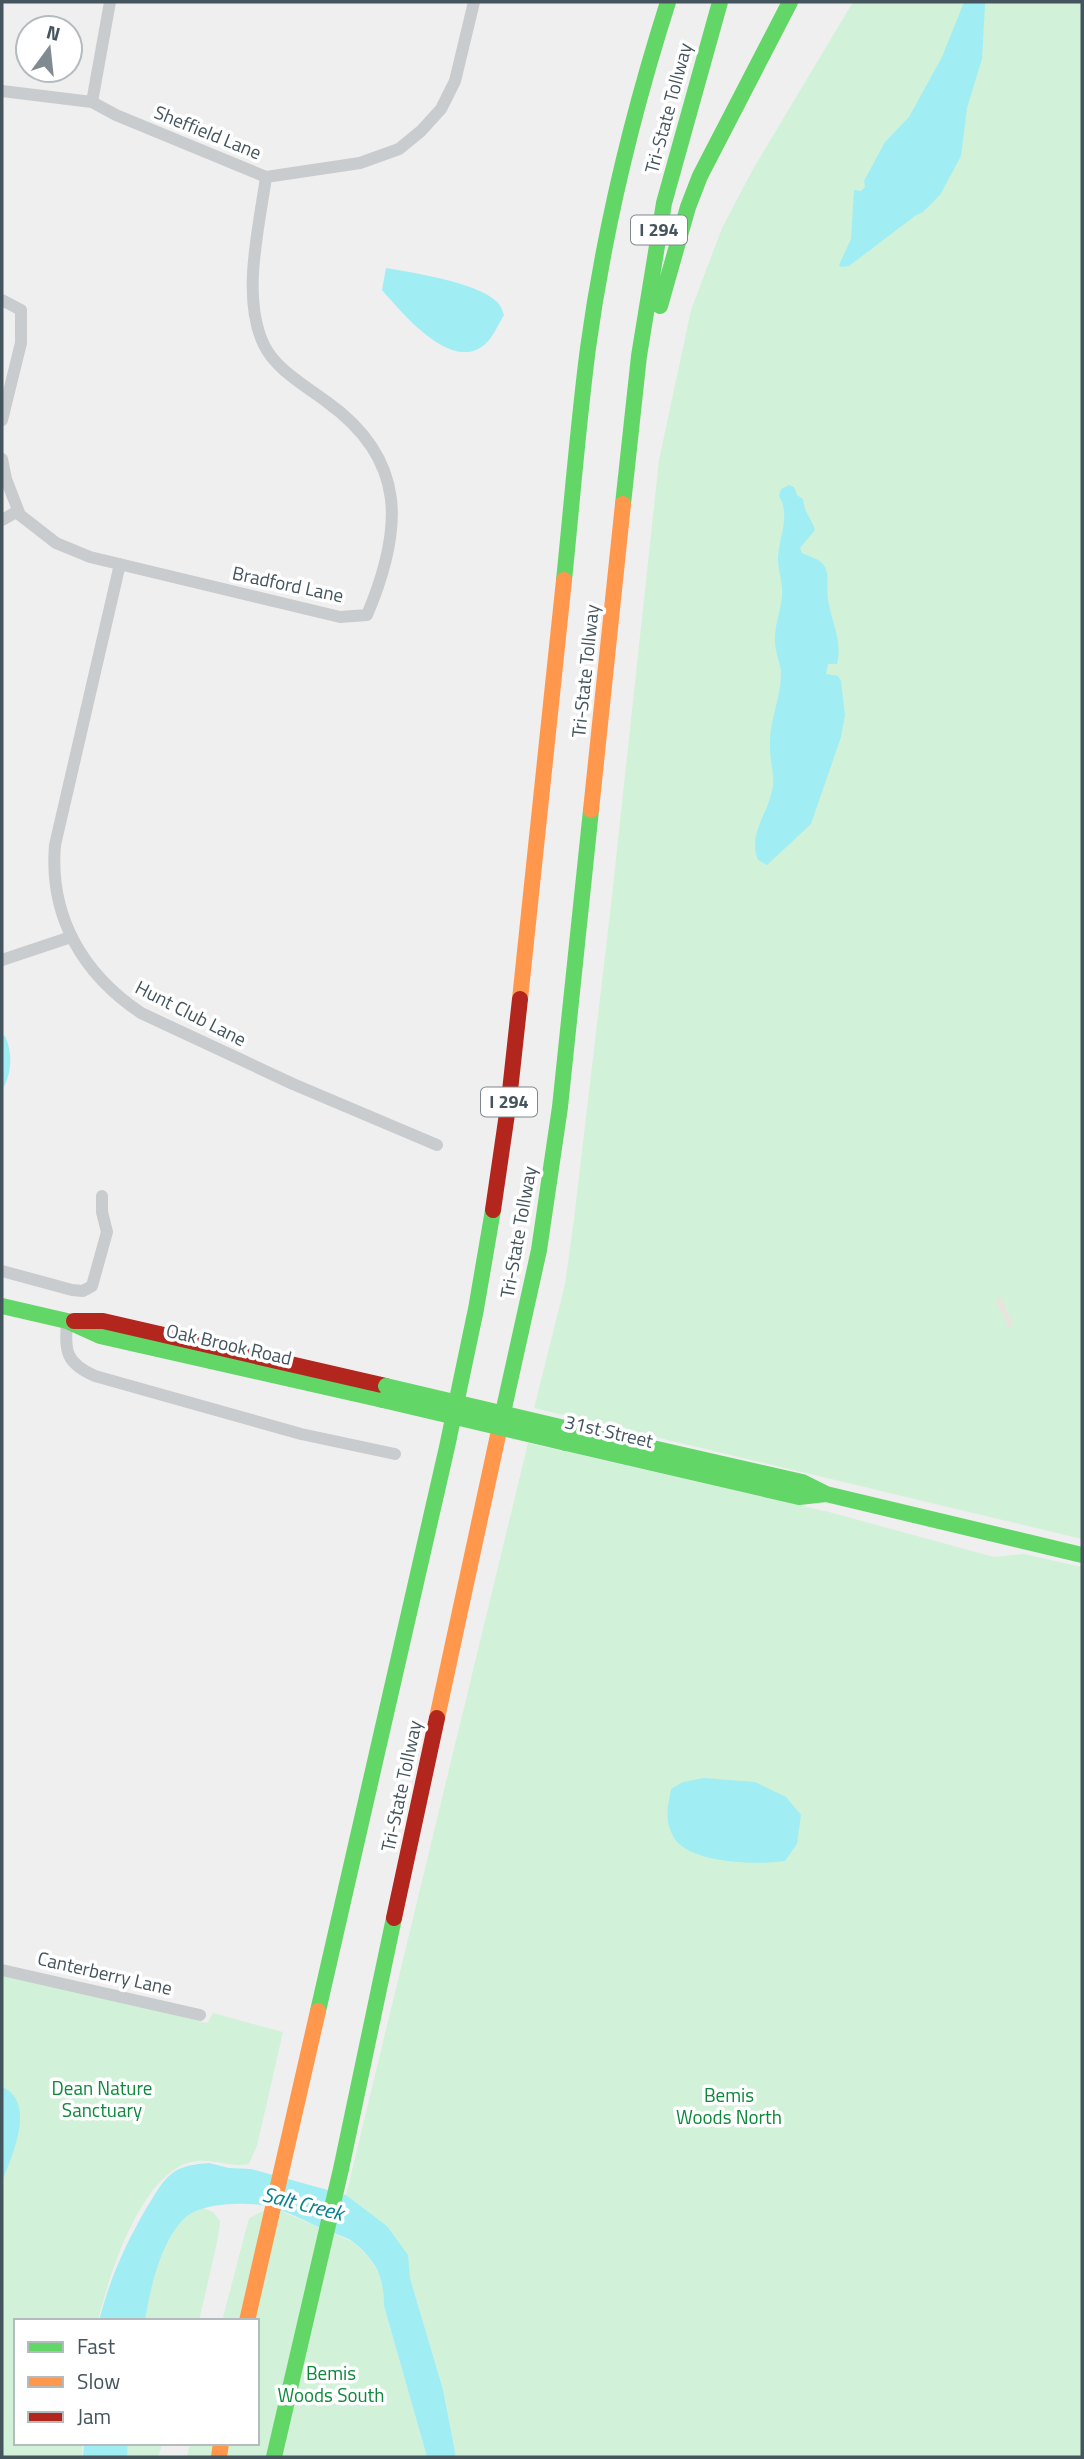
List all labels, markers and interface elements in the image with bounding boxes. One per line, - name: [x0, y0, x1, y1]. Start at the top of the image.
- north arrow: [14, 14, 84, 84]
- text: N: [43, 16, 64, 48]
- street label: Tri-State Tollway: [636, 40, 699, 176]
- street label: Sheffield Lane: [150, 97, 266, 166]
- road number: I 294: [631, 215, 687, 244]
- street label: Bradford Lane: [230, 558, 346, 609]
- street label: Tri-State Tollway: [563, 603, 606, 739]
- street label: Hunt Club Lane: [131, 972, 252, 1053]
- road number: I 294: [481, 1087, 537, 1116]
- street label: Tri-State Tollway: [492, 1164, 543, 1300]
- street label: Oak Brook Road: [164, 1315, 295, 1372]
- street label: 31st Street: [562, 1406, 657, 1455]
- street label: Tri-State Tollway: [372, 1717, 429, 1854]
- street label: Canterberry Lane: [35, 1943, 175, 2002]
- park label: Dean Nature Sanctuary: [52, 2073, 152, 2124]
- park label: Bemis Woods North: [676, 2080, 782, 2131]
- water label: Salt Creek: [259, 2178, 350, 2229]
- legend: [14, 2319, 259, 2445]
- text: Fast: [77, 2330, 116, 2362]
- park label: Bemis Woods South: [278, 2358, 384, 2409]
- text: Slow: [77, 2365, 120, 2397]
- text: Jam: [77, 2400, 111, 2432]

